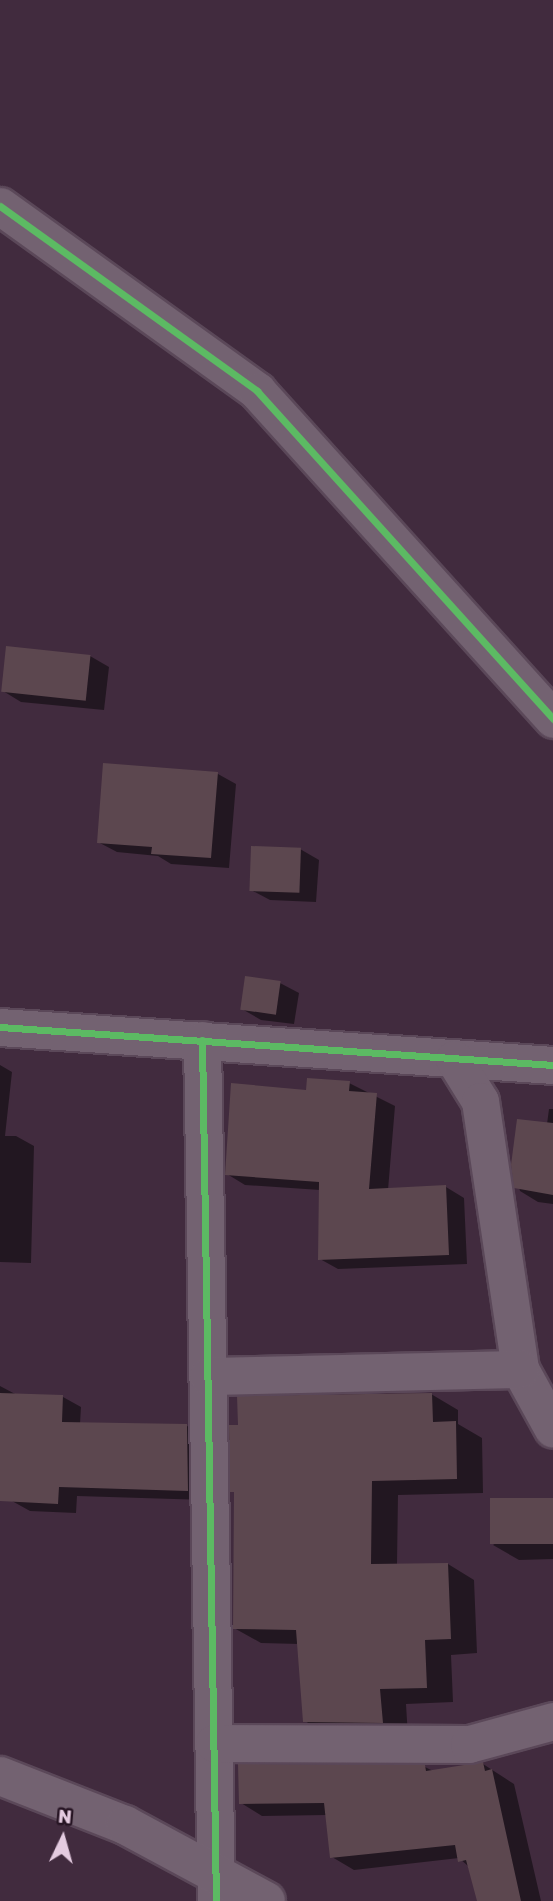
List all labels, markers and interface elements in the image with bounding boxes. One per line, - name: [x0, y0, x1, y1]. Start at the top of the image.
- north arrow: [28, 1803, 98, 1873]
- text: N: [57, 1805, 73, 1829]

